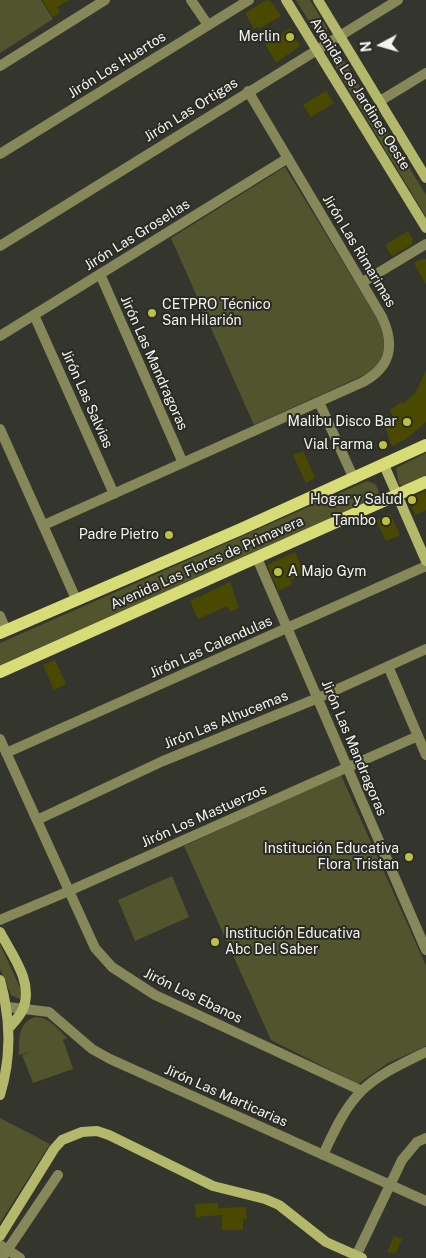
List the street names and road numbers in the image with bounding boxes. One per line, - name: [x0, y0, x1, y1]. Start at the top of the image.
- street label: Avenida Los Jardines Oeste: [306, 15, 414, 173]
- street label: Jirón Los Huertos: [65, 28, 169, 102]
- street label: Jirón Las Ortigas: [141, 74, 241, 146]
- street label: Jirón Las Rimarimas: [319, 192, 399, 310]
- street label: Jirón Las Grosellas: [81, 196, 193, 274]
- street label: Jirón Las Mandragoras: [117, 293, 191, 433]
- street label: Jirón Las Salvias: [58, 347, 116, 451]
- street label: Avenida Las Flores de Primavera: [108, 513, 306, 613]
- street label: Jirón Las Calendulas: [147, 612, 275, 682]
- street label: Jirón Las Mandragoras: [318, 678, 390, 818]
- street label: Jirón Las Alhucemas: [161, 687, 291, 753]
- street label: Jirón Los Mastuerzos: [139, 781, 269, 851]
- street label: Jirón Los Ebanos: [141, 965, 245, 1027]
- street label: Jirón Las Marticarias: [162, 1061, 290, 1131]

